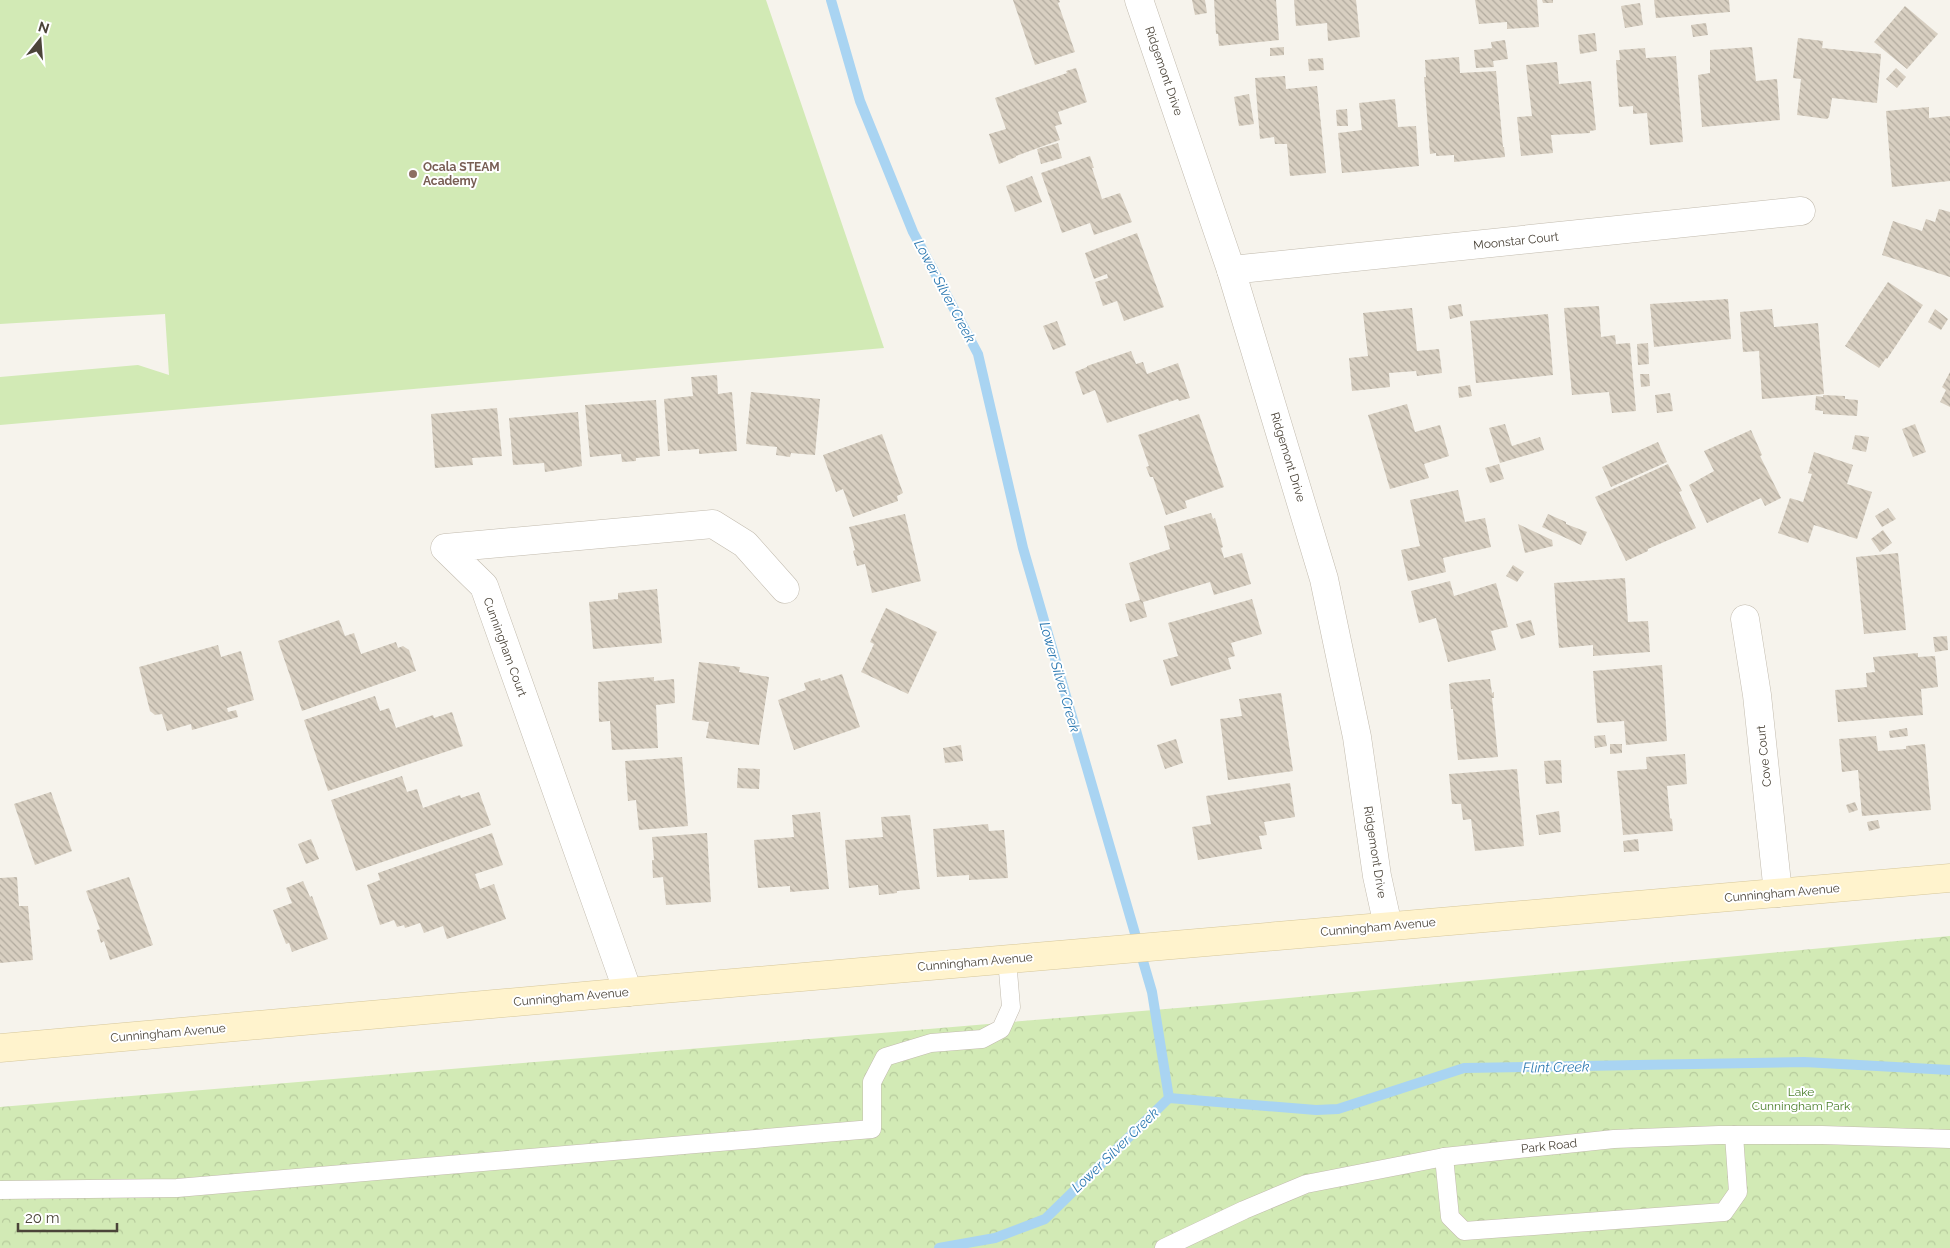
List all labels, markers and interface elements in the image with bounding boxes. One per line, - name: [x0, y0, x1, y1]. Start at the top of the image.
- north arrow: [15, 15, 65, 65]
- text: N: [36, 18, 51, 37]
- street label: Ridgemont Drive: [1142, 25, 1186, 117]
- place label: Ocala STEAM Academy: [423, 160, 500, 188]
- marker: Ocala STEAM Academy: [407, 168, 419, 180]
- street label: Moonstar Court: [1473, 230, 1559, 252]
- water label: Lower Silver Creek: [911, 237, 979, 346]
- street label: Ridgemont Drive: [1268, 410, 1308, 504]
- street label: Cunningham Court: [481, 595, 529, 699]
- water label: Lower Silver Creek: [1037, 620, 1084, 735]
- street label: Cove Court: [1754, 724, 1774, 788]
- street label: Ridgemont Drive: [1361, 805, 1389, 899]
- street label: Cunningham Avenue: [1724, 881, 1840, 905]
- street label: Cunningham Avenue: [1320, 915, 1436, 939]
- street label: Cunningham Avenue: [917, 950, 1033, 974]
- street label: Cunningham Avenue: [513, 985, 629, 1009]
- street label: Cunningham Avenue: [110, 1021, 226, 1045]
- water label: Flint Creek: [1523, 1058, 1590, 1076]
- park label: Lake Cunningham Park: [1752, 1085, 1851, 1113]
- water label: Lower Silver Creek: [1068, 1104, 1162, 1195]
- street label: Park Road: [1520, 1136, 1578, 1156]
- scale bar: [18, 1200, 116, 1232]
- text: 20 m: [25, 1209, 60, 1227]

